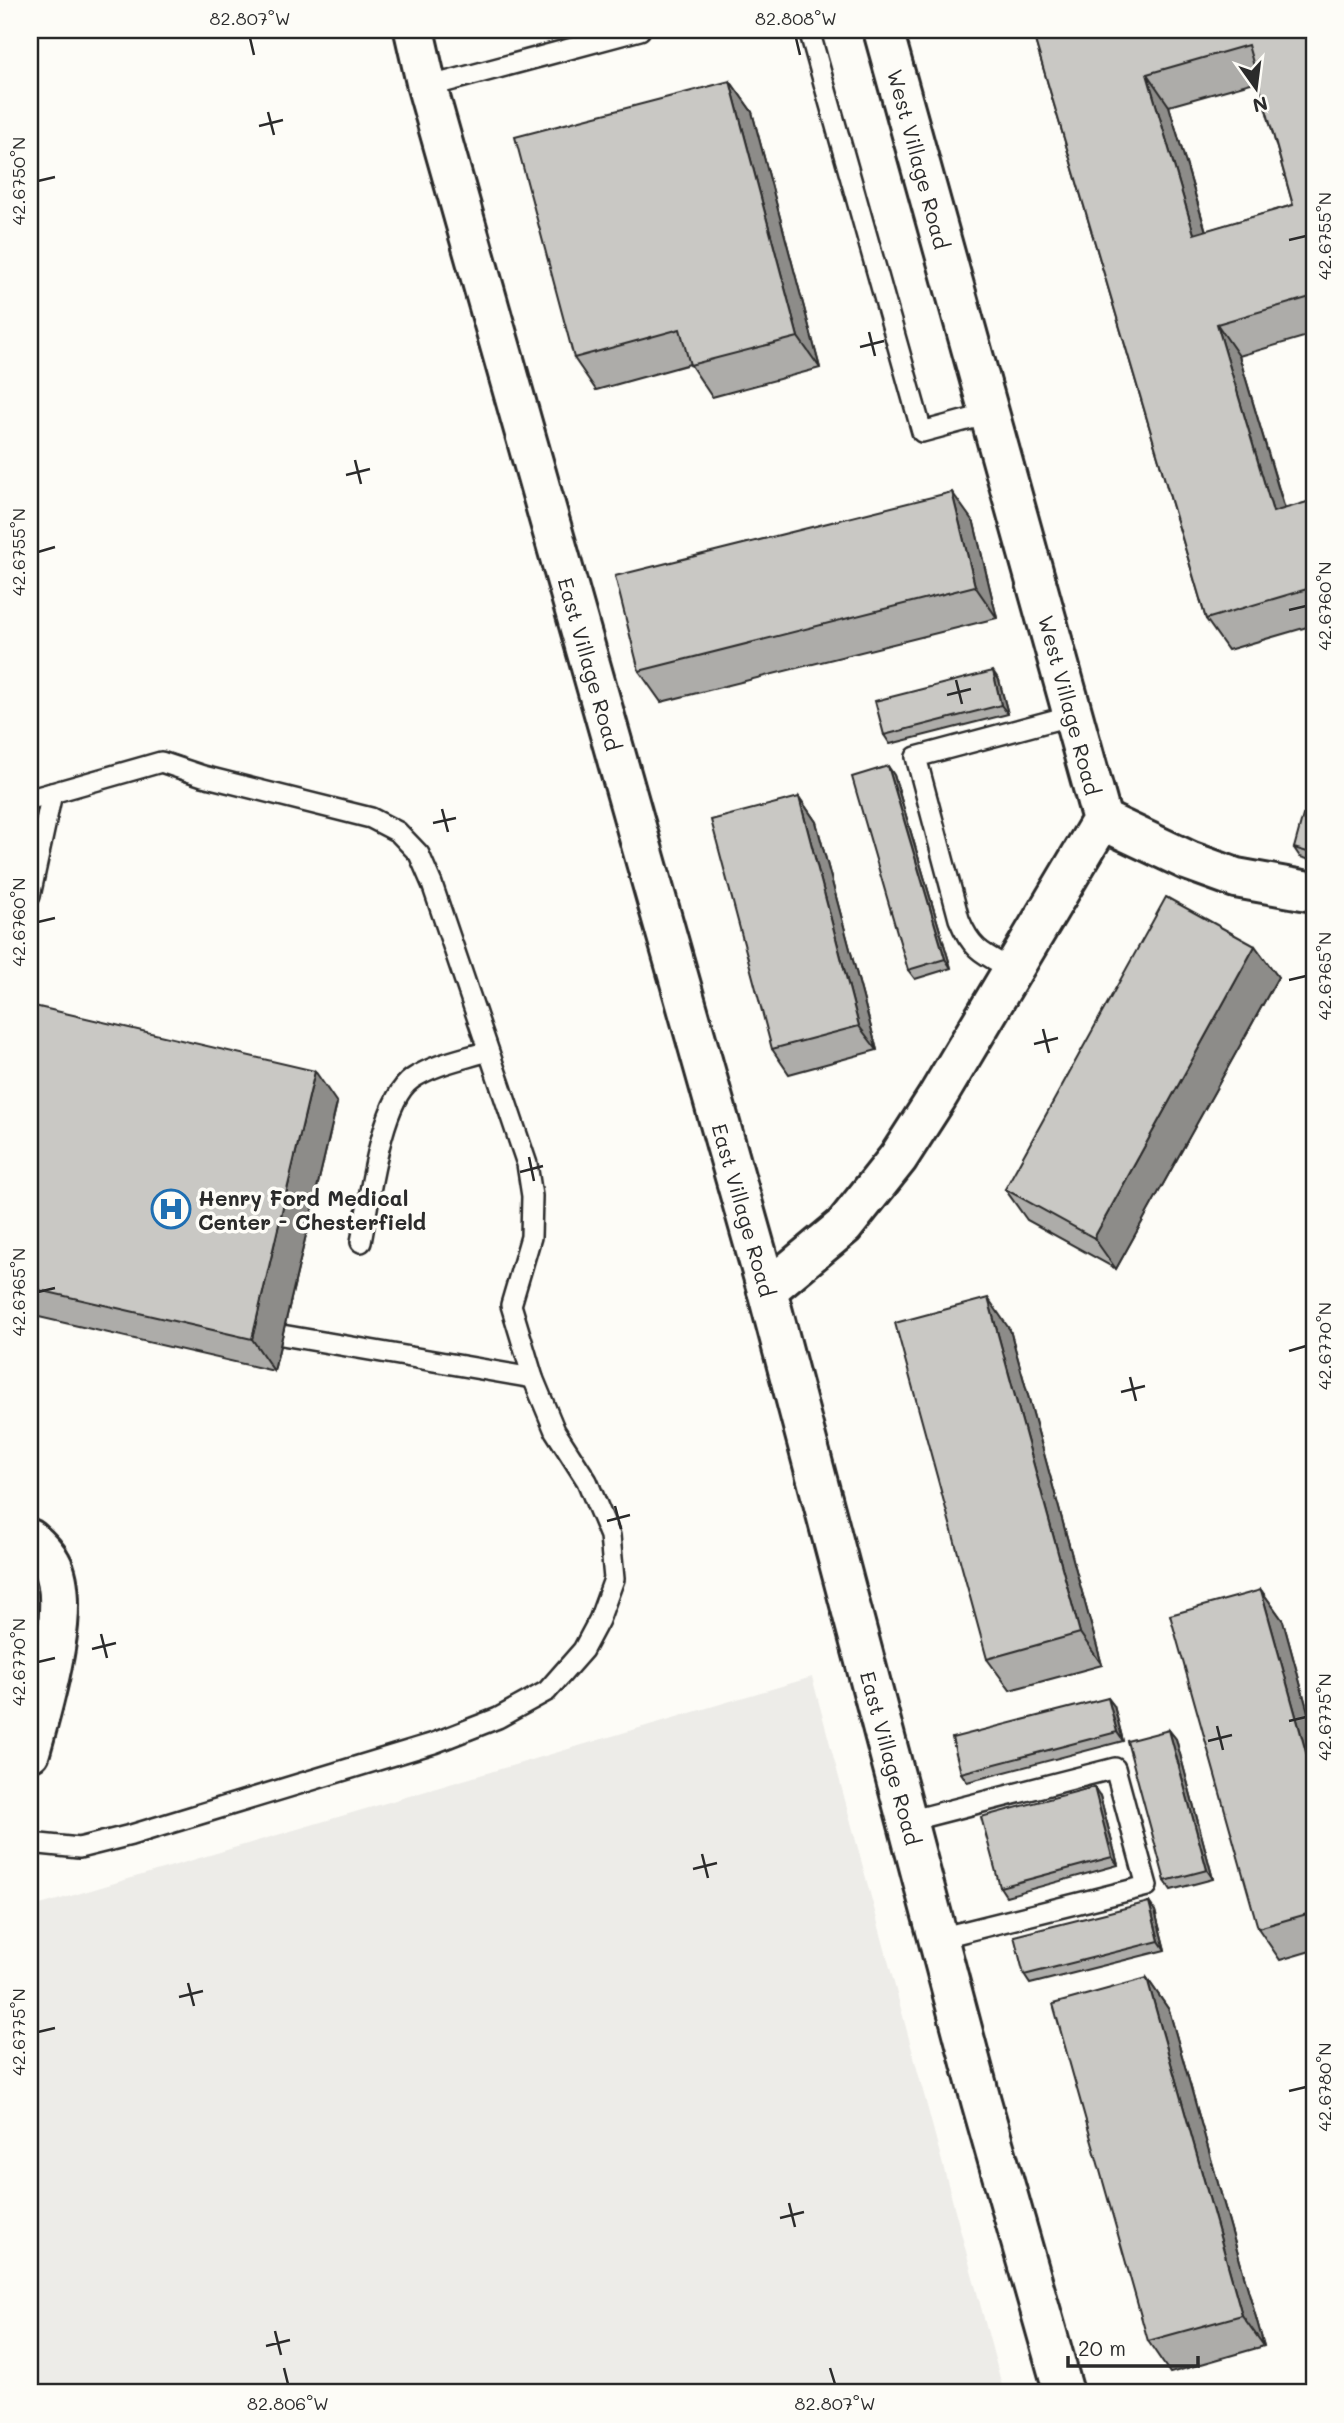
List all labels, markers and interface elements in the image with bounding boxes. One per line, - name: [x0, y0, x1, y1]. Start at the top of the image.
- text: 82.807°W: [210, 6, 290, 30]
- text: 82.808°W: [755, 6, 837, 30]
- north arrow: [1222, 52, 1292, 122]
- street label: West Village Road: [882, 66, 956, 252]
- text: N: [1250, 91, 1270, 119]
- text: 42.6750°N: [6, 137, 30, 225]
- text: 42.6755°N: [1312, 192, 1336, 280]
- text: 42.6755°N: [6, 508, 30, 596]
- text: 42.6760°N: [1312, 562, 1336, 651]
- street label: East Village Road: [552, 574, 628, 754]
- street label: West Village Road: [1033, 612, 1107, 798]
- text: 42.6760°N: [6, 878, 30, 967]
- text: 42.6765°N: [1312, 932, 1336, 1020]
- street label: East Village Road: [706, 1120, 782, 1300]
- place label: Henry Ford Medical Center - Chesterfield: [198, 1184, 426, 1235]
- hospital icon: Henry Ford Medical Center - Chesterfield: [150, 1188, 192, 1230]
- text: 42.6765°N: [6, 1248, 30, 1336]
- text: 42.6770°N: [1312, 1302, 1336, 1390]
- text: 42.6770°N: [6, 1618, 30, 1706]
- street label: East Village Road: [855, 1668, 927, 1848]
- text: 42.6775°N: [1312, 1673, 1336, 1761]
- text: 42.6775°N: [6, 1988, 30, 2076]
- text: 42.6780°N: [1312, 2042, 1336, 2132]
- scale bar: [1068, 2325, 1197, 2369]
- text: 20 m: [1078, 2334, 1126, 2361]
- text: 82.806°W: [247, 2391, 329, 2415]
- text: 82.807°W: [795, 2391, 875, 2415]

